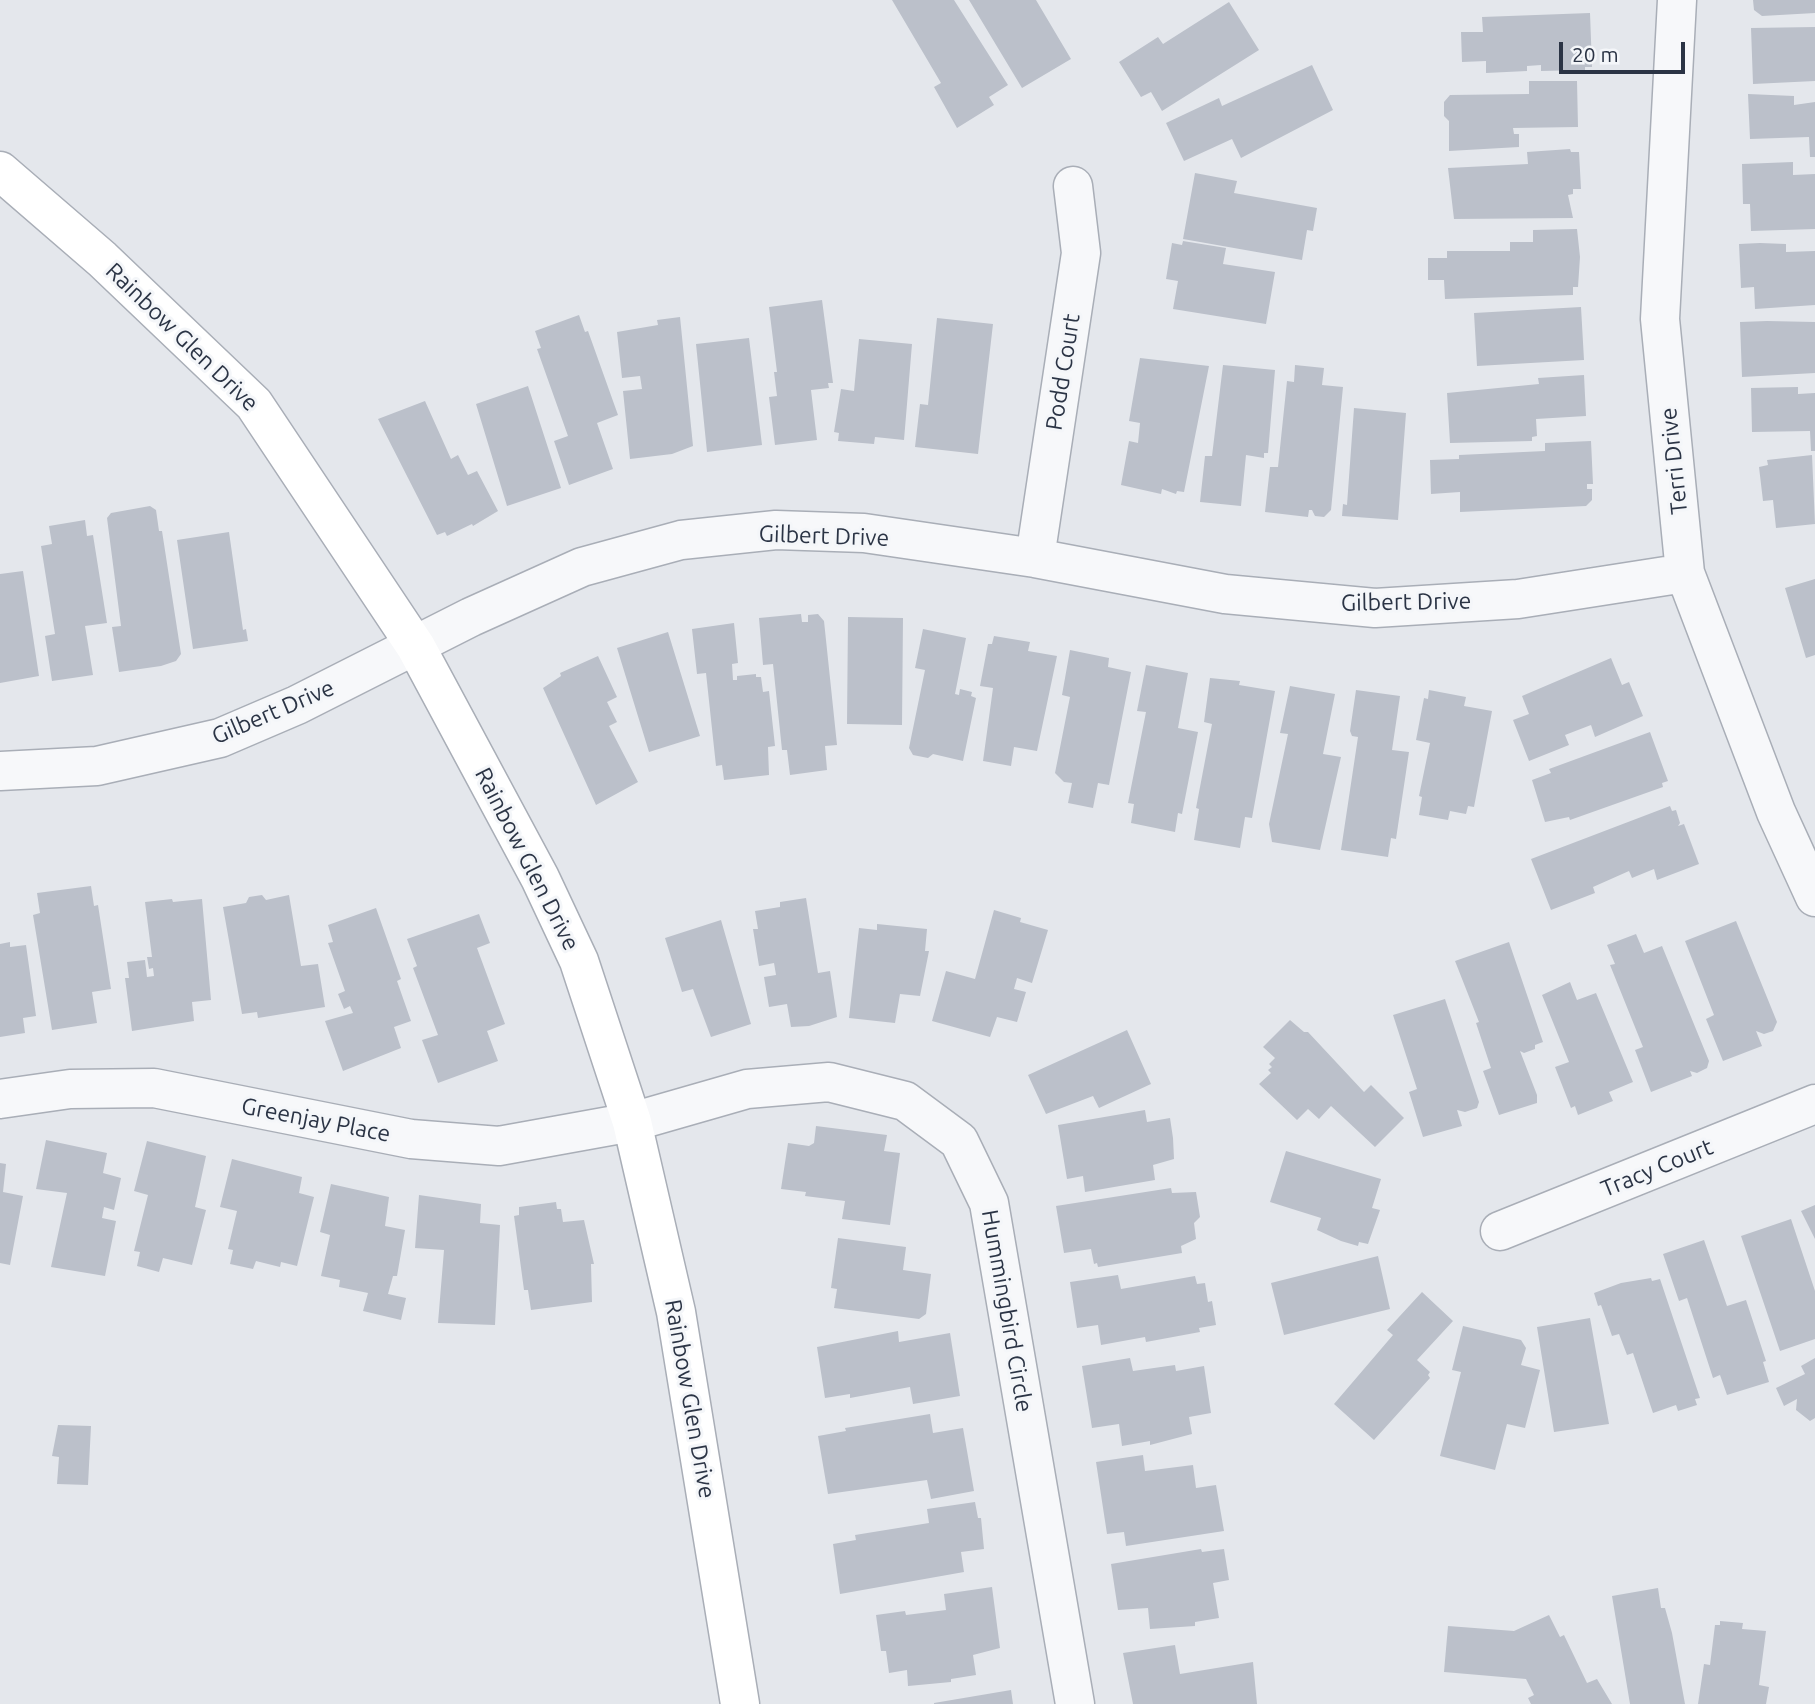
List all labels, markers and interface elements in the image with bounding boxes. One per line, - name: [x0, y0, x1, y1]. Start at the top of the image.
- scale bar: [1563, 28, 1689, 72]
- text: 20 m: [1572, 42, 1619, 66]
- street label: Rainbow Glen Drive: [100, 257, 264, 417]
- street label: Podd Court: [1040, 312, 1086, 432]
- street label: Terri Drive: [1655, 406, 1693, 516]
- street label: Gilbert Drive: [758, 520, 890, 552]
- street label: Gilbert Drive: [1341, 587, 1471, 617]
- street label: Gilbert Drive: [208, 674, 338, 750]
- street label: Rainbow Glen Drive: [469, 763, 585, 955]
- street label: Greenjay Place: [239, 1092, 393, 1148]
- street label: Tracy Court: [1597, 1133, 1717, 1203]
- street label: Hummingbird Circle: [976, 1208, 1038, 1414]
- street label: Rainbow Glen Drive: [659, 1297, 721, 1501]

